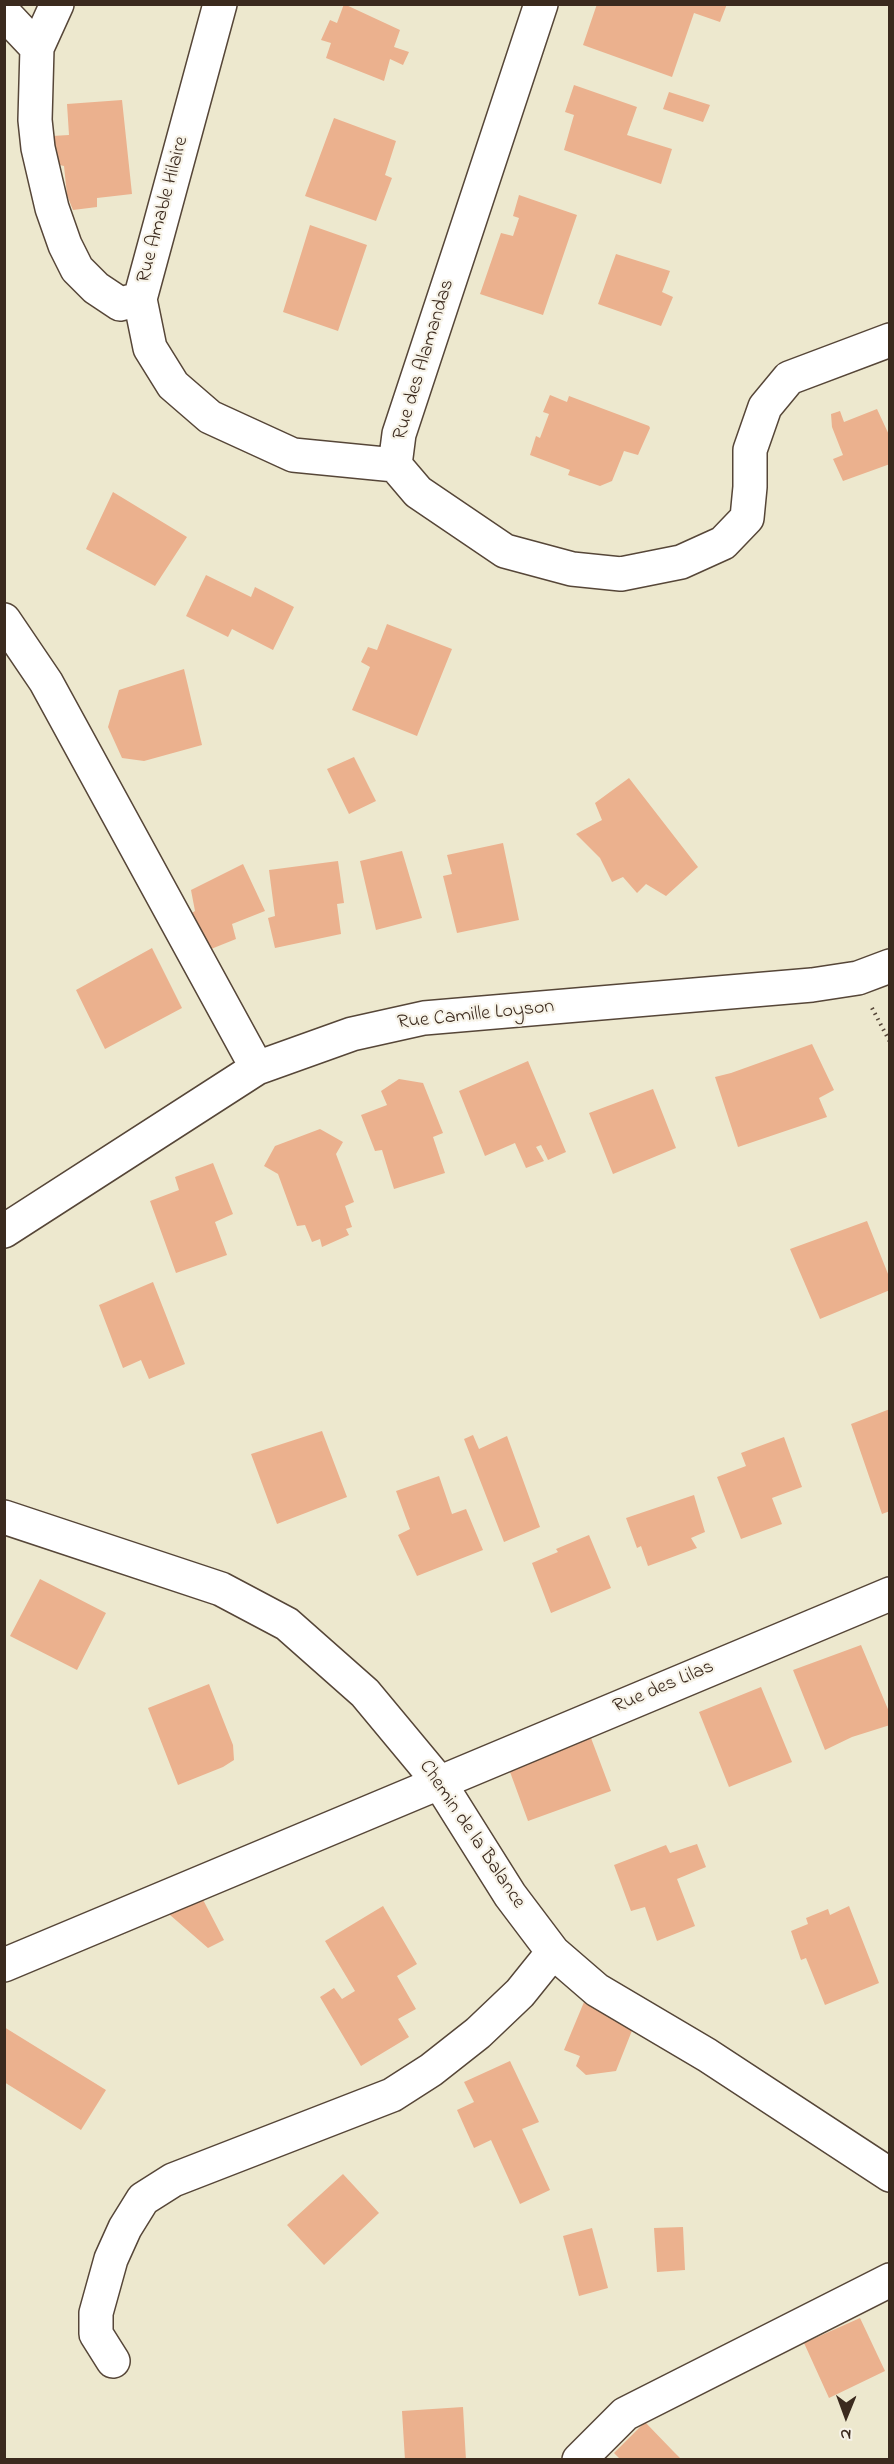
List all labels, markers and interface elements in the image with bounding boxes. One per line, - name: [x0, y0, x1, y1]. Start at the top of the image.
- street label: Rue Amable Hilaire: [133, 134, 195, 286]
- street label: Rue des Alamandas: [389, 277, 461, 443]
- street label: Rue Camille Loyson: [397, 996, 555, 1036]
- street label: Rue des Lilas: [610, 1656, 718, 1720]
- street label: Chemin de la Balance: [412, 1756, 530, 1914]
- north arrow: [816, 2386, 876, 2446]
- text: N: [840, 2422, 851, 2446]

